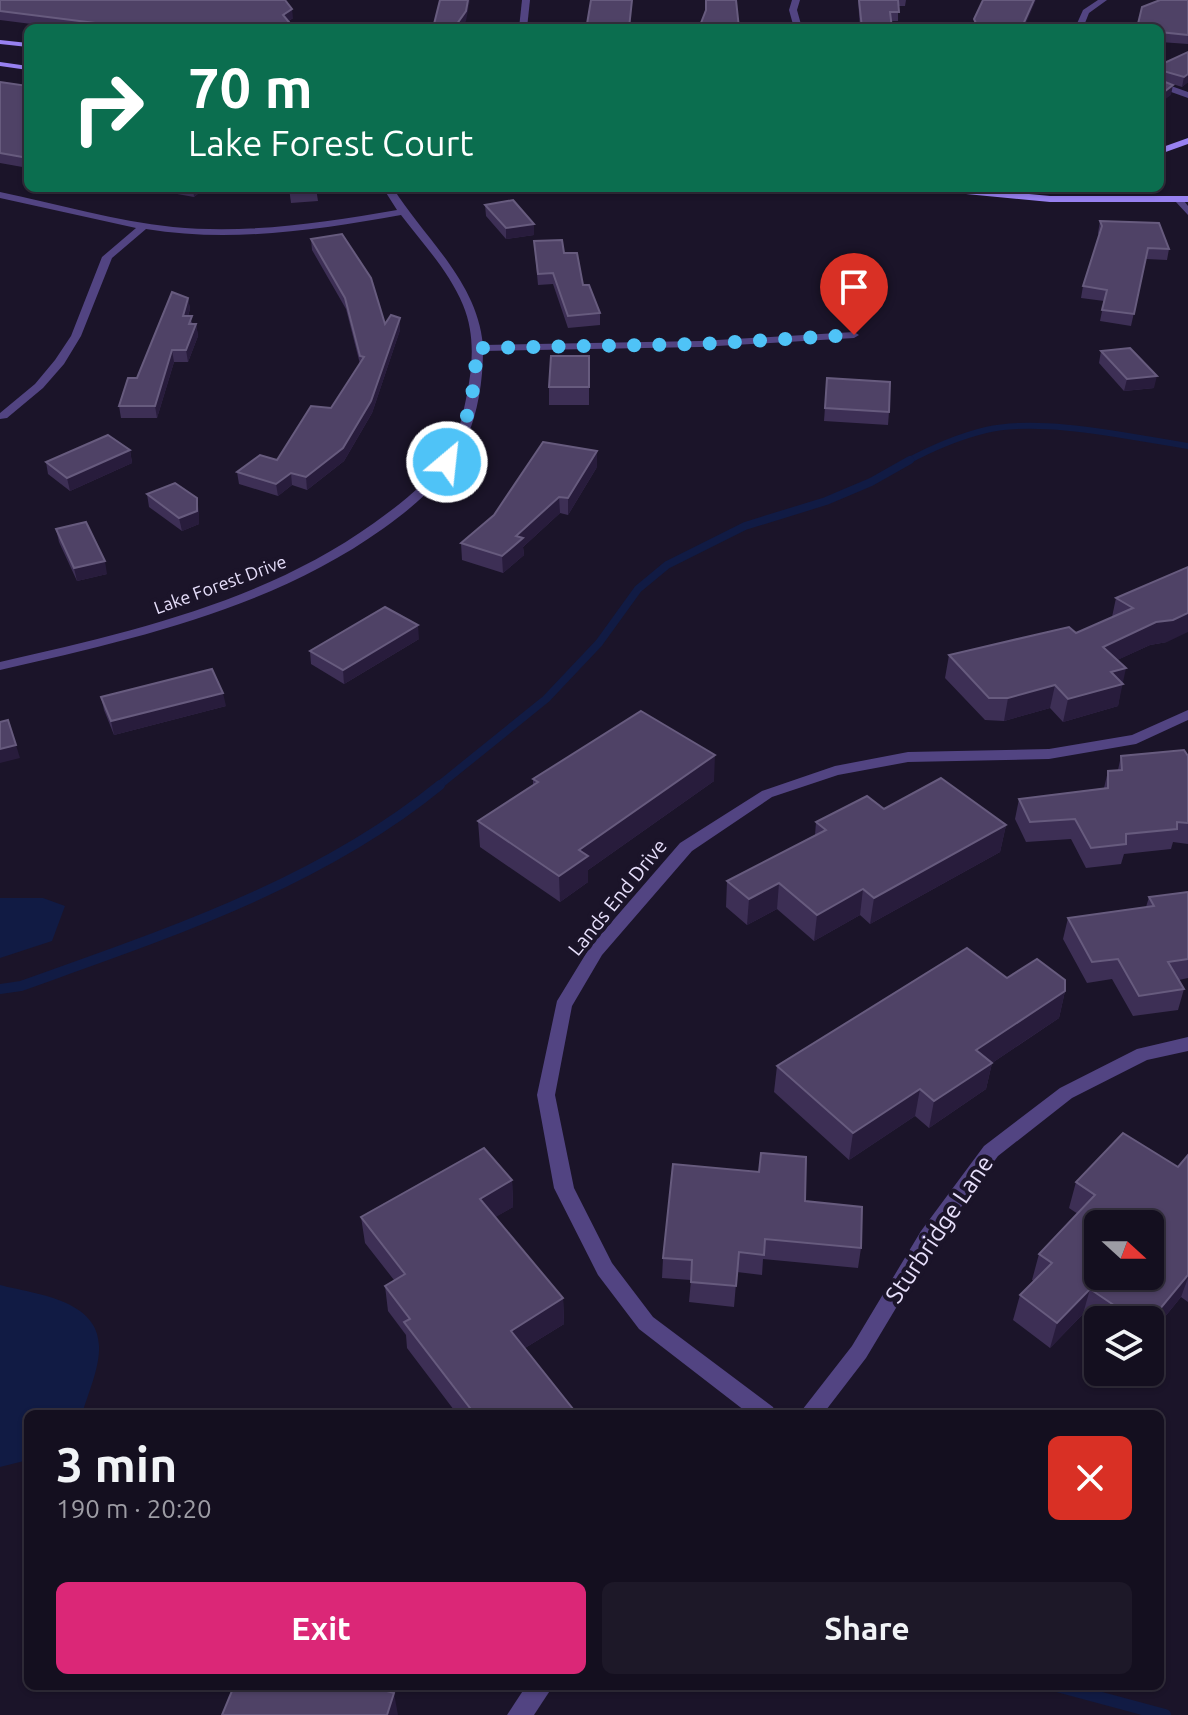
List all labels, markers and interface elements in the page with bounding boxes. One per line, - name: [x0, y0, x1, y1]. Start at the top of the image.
- icon: right: [56, 56, 160, 160]
- text: 70 m: [188, 56, 313, 119]
- text: Lake Forest Court: [188, 122, 473, 163]
- pin: [820, 253, 888, 335]
- icon: arrive: [832, 265, 876, 309]
- position arrow: [405, 420, 489, 504]
- street label: Lake Forest Drive: [151, 551, 289, 617]
- street label: Lands End Drive: [563, 834, 671, 960]
- street label: Sturbridge Lane: [880, 1150, 998, 1308]
- north arrow: [1084, 1210, 1164, 1290]
- map controls: [1084, 1210, 1164, 1386]
- button: layers: [1084, 1306, 1164, 1386]
- button: close: [1048, 1436, 1132, 1520]
- text: 3 min: [56, 1437, 177, 1491]
- text: 190 m · 20:20: [56, 1494, 212, 1523]
- button: Exit: [56, 1582, 586, 1674]
- button: Share: [602, 1582, 1132, 1674]

